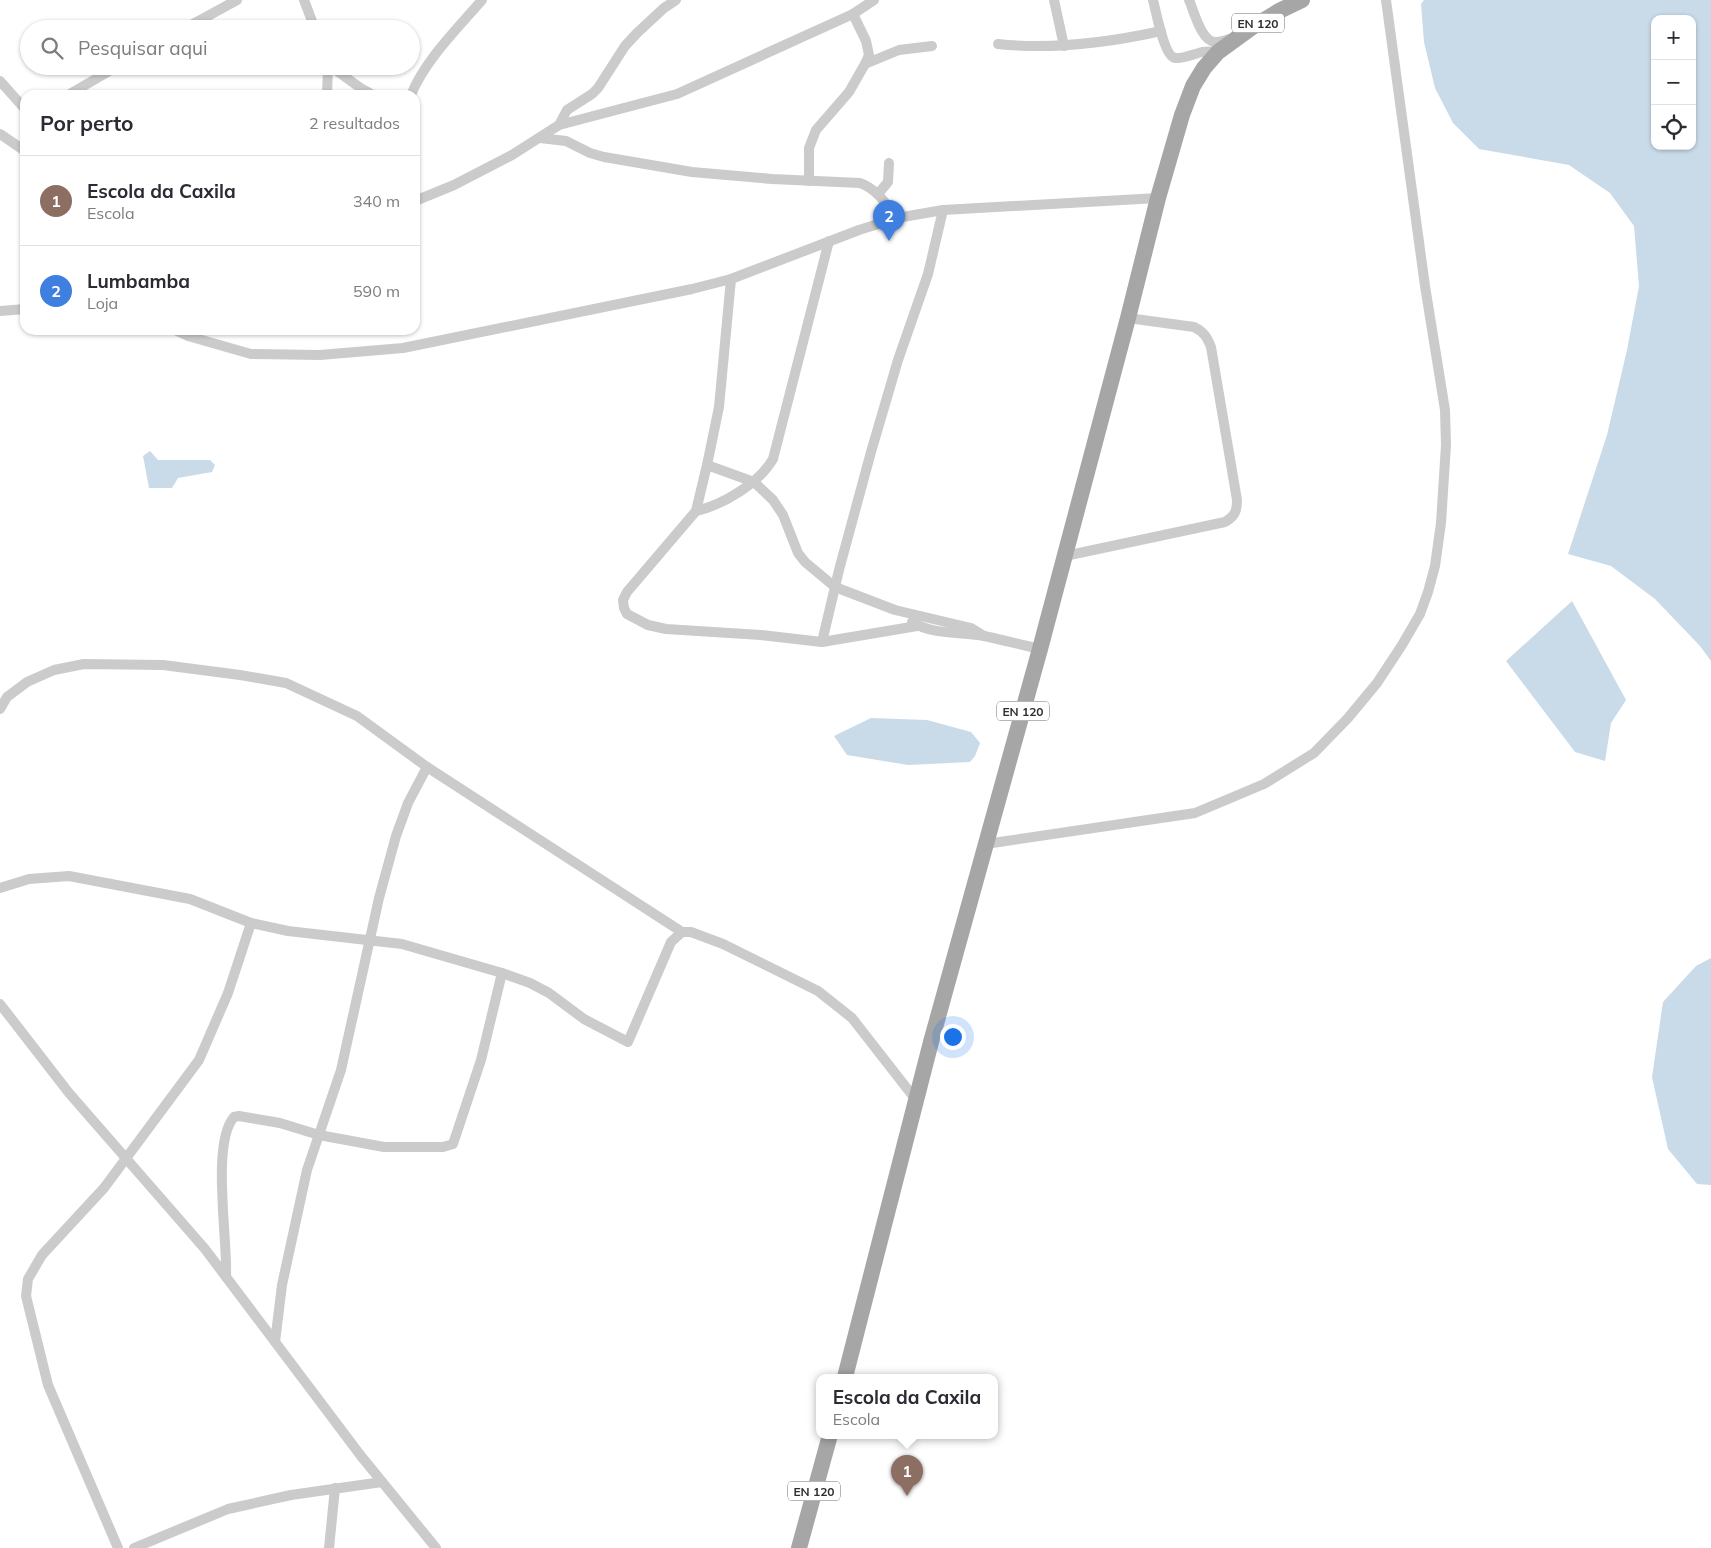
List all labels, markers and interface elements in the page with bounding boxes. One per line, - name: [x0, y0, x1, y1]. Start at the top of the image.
- road number: EN 120: [1232, 13, 1284, 32]
- map controls: [1651, 15, 1696, 150]
- button: +: [1651, 15, 1696, 60]
- search box: [20, 20, 420, 75]
- icon: search: [38, 34, 66, 62]
- text: Pesquisar aqui: [78, 36, 208, 60]
- button: −: [1651, 60, 1696, 105]
- button: locate: [1651, 105, 1696, 150]
- text: Por perto: [40, 110, 134, 136]
- text: 2 resultados: [309, 113, 400, 133]
- text: Escola da Caxila: [87, 179, 236, 203]
- text: 1: [51, 191, 61, 211]
- text: 340 m: [353, 191, 400, 211]
- pin: 2: [873, 200, 905, 241]
- text: Escola: [87, 203, 135, 223]
- text: Lumbamba: [87, 269, 190, 293]
- text: 2: [51, 281, 61, 301]
- text: 590 m: [353, 281, 400, 301]
- text: Loja: [87, 293, 118, 313]
- road number: EN 120: [997, 701, 1049, 720]
- your location: [940, 1024, 966, 1050]
- popup: [816, 1374, 998, 1439]
- text: Escola da Caxila: [833, 1385, 981, 1409]
- text: Escola: [833, 1409, 880, 1429]
- pin: 1: [891, 1455, 923, 1496]
- road number: EN 120: [788, 1482, 840, 1500]

